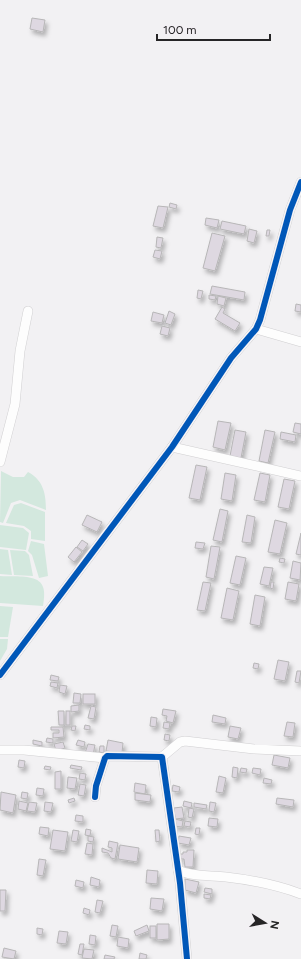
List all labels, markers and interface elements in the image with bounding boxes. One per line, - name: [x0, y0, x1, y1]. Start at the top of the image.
- scale bar: [157, 16, 270, 42]
- text: 100 m: [163, 23, 197, 37]
- north arrow: [245, 903, 285, 943]
- text: N: [267, 919, 282, 930]

